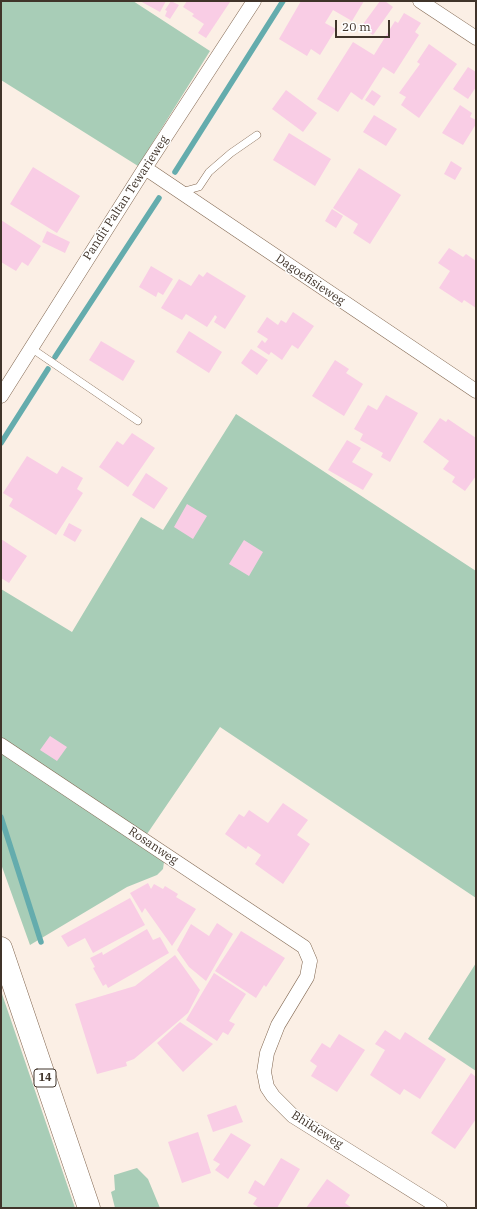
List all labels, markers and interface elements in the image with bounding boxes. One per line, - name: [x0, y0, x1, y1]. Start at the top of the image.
- scale bar: [337, 12, 392, 38]
- text: 20 m: [342, 19, 371, 34]
- street label: Pandit Paltan Tewarieweg: [80, 133, 172, 263]
- street label: Dagoefisieweg: [273, 251, 347, 309]
- street label: Rosanweg: [125, 824, 181, 868]
- road number: 14: [34, 1069, 56, 1087]
- street label: Bhikieweg: [288, 1108, 346, 1152]

